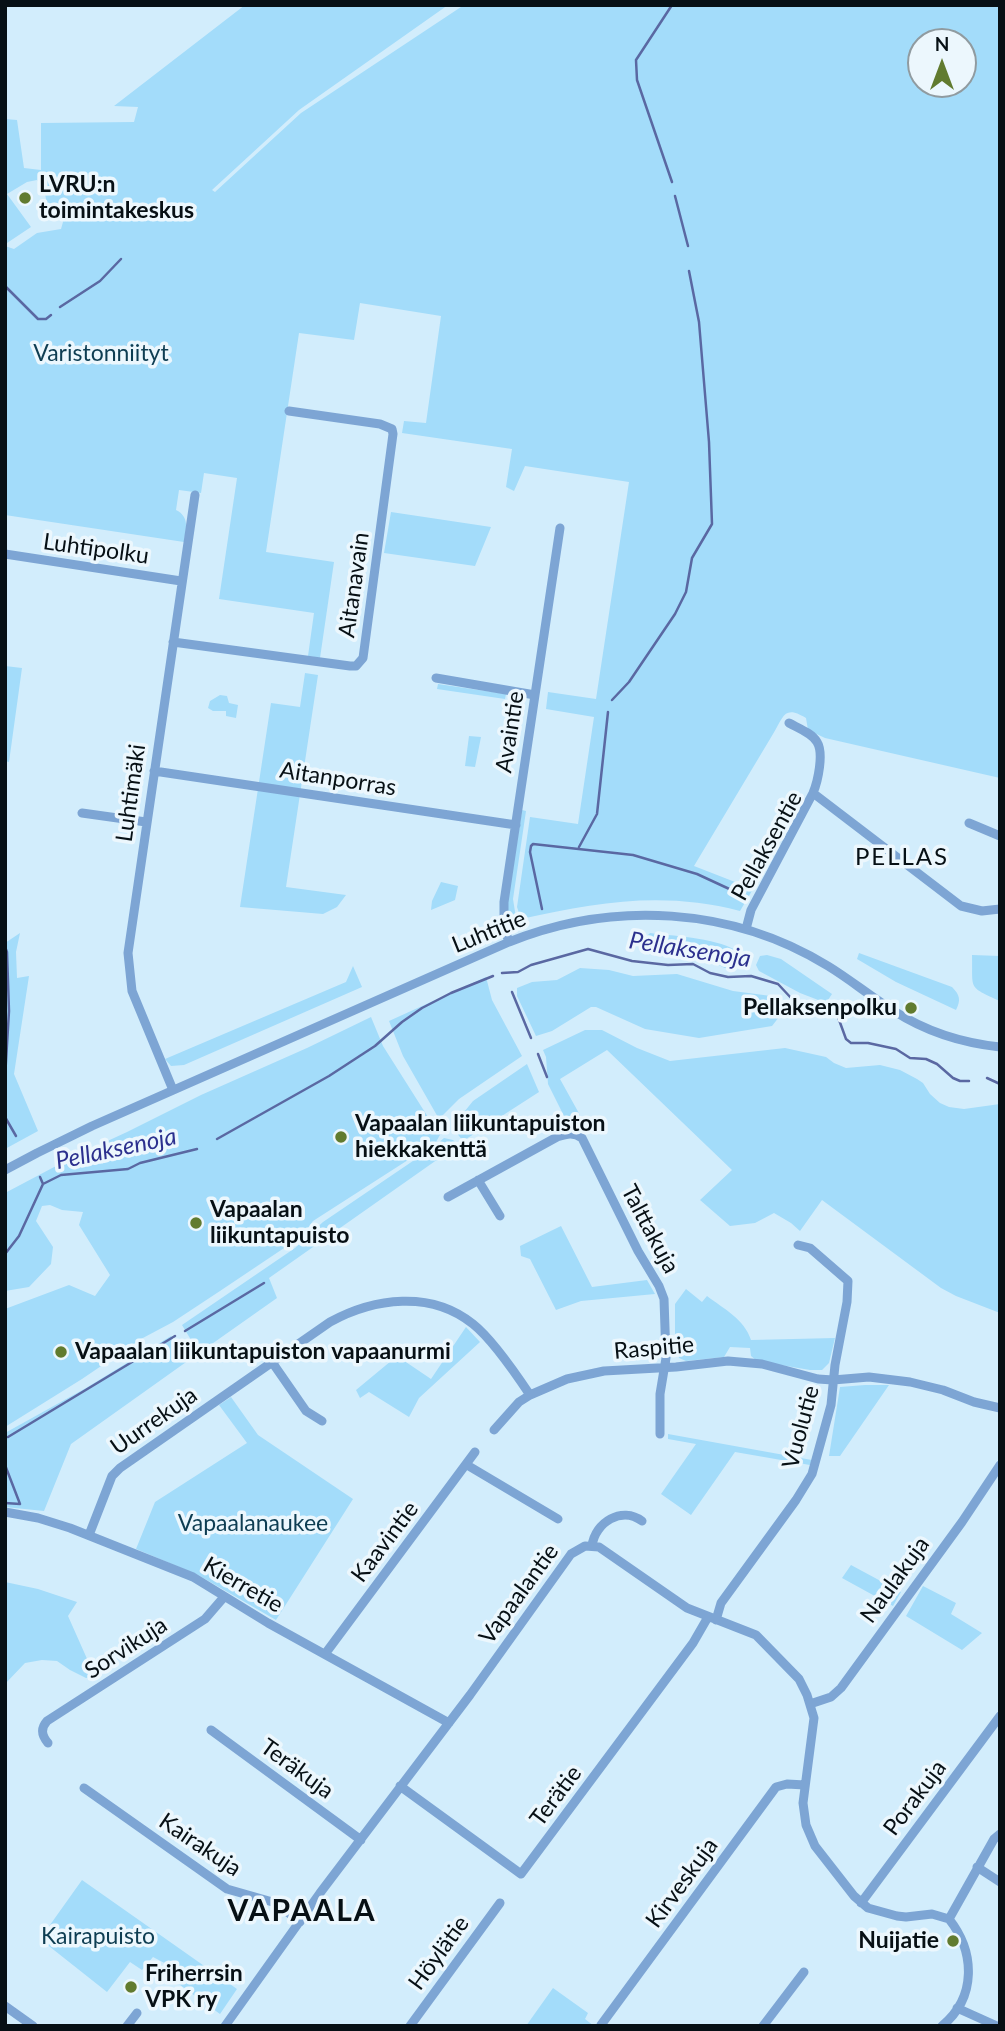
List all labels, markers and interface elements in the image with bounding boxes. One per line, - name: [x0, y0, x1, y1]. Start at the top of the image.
- north arrow: [907, 28, 977, 98]
- text: N: [935, 32, 949, 55]
- place label: LVRU:n toimintakeskus: [39, 171, 194, 225]
- marker: LVRU:n toimintakeskus: [17, 190, 33, 206]
- park label: Varistonniityt: [33, 340, 169, 368]
- street label: Luhtipolku: [41, 528, 151, 570]
- street label: Aitanavain: [333, 531, 375, 639]
- street label: Avaintie: [490, 689, 530, 775]
- street label: Luhtimäki: [110, 742, 152, 844]
- street label: Aitanporras: [278, 756, 398, 802]
- street label: Pellaksentie: [726, 787, 808, 905]
- district label: PELLAS: [856, 843, 948, 871]
- street label: Luhtitie: [448, 905, 530, 959]
- water label: Pellaksenoja: [627, 926, 753, 974]
- place label: Pellaksenpolku: [743, 994, 897, 1022]
- marker: Pellaksenpolku: [903, 1000, 919, 1016]
- place label: Vapaalan liikuntapuiston hiekkakenttä: [355, 1110, 606, 1164]
- water label: Pellaksenoja: [53, 1122, 179, 1176]
- marker: Vapaalan liikuntapuiston hiekkakenttä: [333, 1129, 349, 1145]
- street label: Talttakuja: [615, 1180, 685, 1278]
- place label: Vapaalan liikuntapuisto: [210, 1196, 349, 1250]
- marker: Vapaalan liikuntapuisto: [188, 1215, 204, 1231]
- street label: Raspitie: [613, 1331, 695, 1365]
- place label: Vapaalan liikuntapuiston vapaanurmi: [75, 1338, 451, 1366]
- marker: Vapaalan liikuntapuiston vapaanurmi: [53, 1344, 69, 1360]
- street label: Uurrekuja: [105, 1381, 203, 1461]
- street label: Vuolutie: [777, 1382, 825, 1472]
- street label: Kaavintie: [346, 1496, 424, 1588]
- park label: Vapaalanaukee: [178, 1510, 328, 1538]
- street label: Naulakuja: [855, 1532, 935, 1628]
- street label: Vapaalantie: [473, 1539, 565, 1649]
- street label: Kierretie: [198, 1551, 288, 1619]
- street label: Sorvikuja: [80, 1611, 172, 1685]
- street label: Teräkuja: [255, 1733, 339, 1805]
- street label: Porakuja: [878, 1755, 952, 1841]
- street label: Terätie: [524, 1760, 588, 1832]
- street label: Kairakuja: [154, 1808, 246, 1882]
- street label: Kirveskuja: [640, 1833, 724, 1933]
- district label: VAPAALA: [228, 1893, 376, 1929]
- street label: Höylätie: [403, 1911, 475, 1995]
- park label: Kairapuisto: [41, 1923, 155, 1951]
- place label: Nuijatie: [858, 1927, 939, 1955]
- marker: Nuijatie: [945, 1933, 961, 1949]
- place label: Friherrsin VPK ry: [145, 1960, 243, 2014]
- marker: Friherrsin VPK ry: [123, 1979, 139, 1995]

